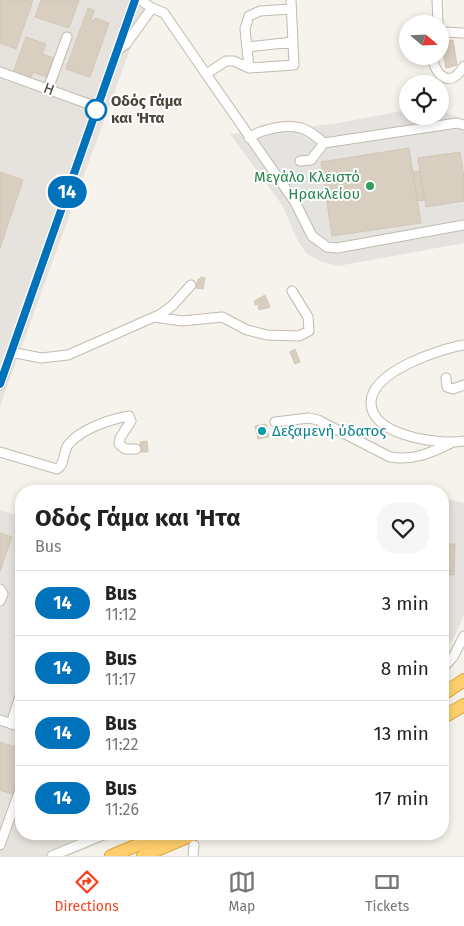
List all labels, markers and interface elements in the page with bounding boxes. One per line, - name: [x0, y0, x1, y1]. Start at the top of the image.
- north arrow: [399, 15, 449, 65]
- map controls: [399, 15, 449, 125]
- button: locate: [399, 75, 449, 125]
- street label: Η: [41, 79, 57, 99]
- place label: Οδός Γάμα και Ήτα: [111, 92, 182, 127]
- marker: Οδός Γάμα και Ήτα: [85, 99, 107, 121]
- place label: Μεγάλο Κλειστό Ηρακλείου: [254, 168, 360, 203]
- line badge: 14: [44, 176, 90, 208]
- marker: Μεγάλο Κλειστό Ηρακλείου: [364, 180, 376, 192]
- text: 14: [58, 181, 76, 203]
- place label: Δεξαμενή ύδατος: [272, 422, 386, 440]
- marker: Δεξαμενή ύδατος: [256, 425, 268, 437]
- button: heart: [377, 502, 429, 554]
- text: Οδός Γάμα και Ήτα: [35, 504, 241, 532]
- text: Bus: [35, 537, 62, 556]
- text: Bus: [105, 582, 137, 605]
- text: 14: [53, 592, 72, 614]
- text: 3 min: [382, 592, 429, 615]
- text: 11:12: [105, 605, 137, 624]
- text: Bus: [105, 647, 137, 670]
- text: 14: [53, 657, 72, 679]
- text: 8 min: [381, 657, 429, 680]
- text: 11:17: [105, 670, 136, 689]
- text: Bus: [105, 712, 137, 735]
- text: 14: [53, 722, 72, 744]
- text: 13 min: [373, 722, 429, 745]
- text: 11:22: [105, 735, 138, 754]
- text: Bus: [105, 777, 137, 800]
- text: 14: [53, 787, 72, 809]
- text: 17 min: [375, 787, 429, 810]
- text: 11:26: [105, 800, 139, 819]
- tab: Directions: [55, 868, 119, 915]
- tab: Map: [228, 868, 256, 915]
- tab: Tickets: [365, 868, 409, 915]

